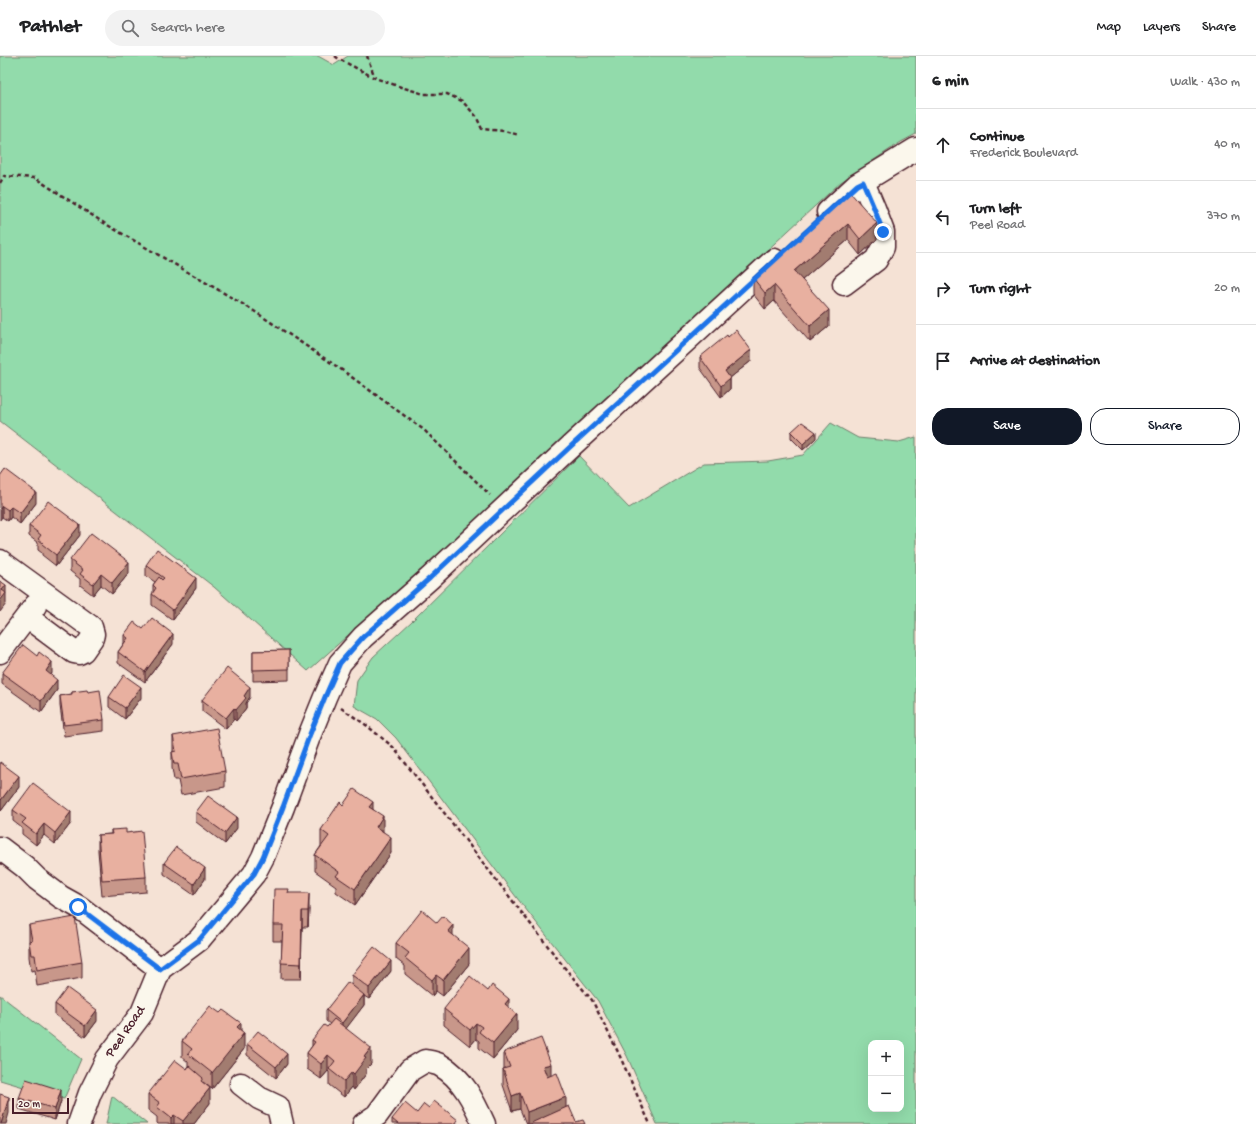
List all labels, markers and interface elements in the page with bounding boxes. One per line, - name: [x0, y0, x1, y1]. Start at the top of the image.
- search box: [105, 10, 385, 46]
- text: Pathlet: [20, 16, 81, 39]
- icon: search: [119, 17, 141, 39]
- text: Search here: [151, 19, 225, 37]
- text: Map: [1097, 19, 1121, 36]
- text: Layers: [1143, 19, 1180, 36]
- text: Share: [1202, 19, 1236, 36]
- text: 6 min: [932, 72, 968, 92]
- text: Walk · 430 m: [1170, 75, 1240, 90]
- text: Continue: [970, 128, 1024, 146]
- icon: ahead: [932, 134, 954, 156]
- text: 40 m: [1214, 137, 1240, 152]
- text: Frederick Boulevard: [970, 146, 1077, 161]
- text: Turn left: [970, 200, 1021, 218]
- icon: left: [932, 206, 954, 228]
- text: 370 m: [1207, 209, 1240, 224]
- text: Peel Road: [970, 218, 1025, 233]
- route end: [874, 223, 892, 241]
- icon: right: [932, 278, 954, 300]
- text: Turn right: [970, 280, 1030, 298]
- text: 20 m: [1214, 281, 1240, 296]
- icon: arrive: [932, 350, 954, 372]
- text: Arrive at destination: [970, 352, 1100, 370]
- button: Save: [932, 408, 1082, 445]
- button: Share: [1090, 408, 1240, 445]
- route start: [69, 898, 87, 916]
- street label: Peel Road: [101, 1001, 151, 1062]
- map controls: [868, 1040, 904, 1112]
- button: +: [868, 1040, 904, 1076]
- button: −: [868, 1076, 904, 1112]
- scale bar: [12, 1096, 69, 1115]
- text: 20 m: [18, 1099, 40, 1111]

